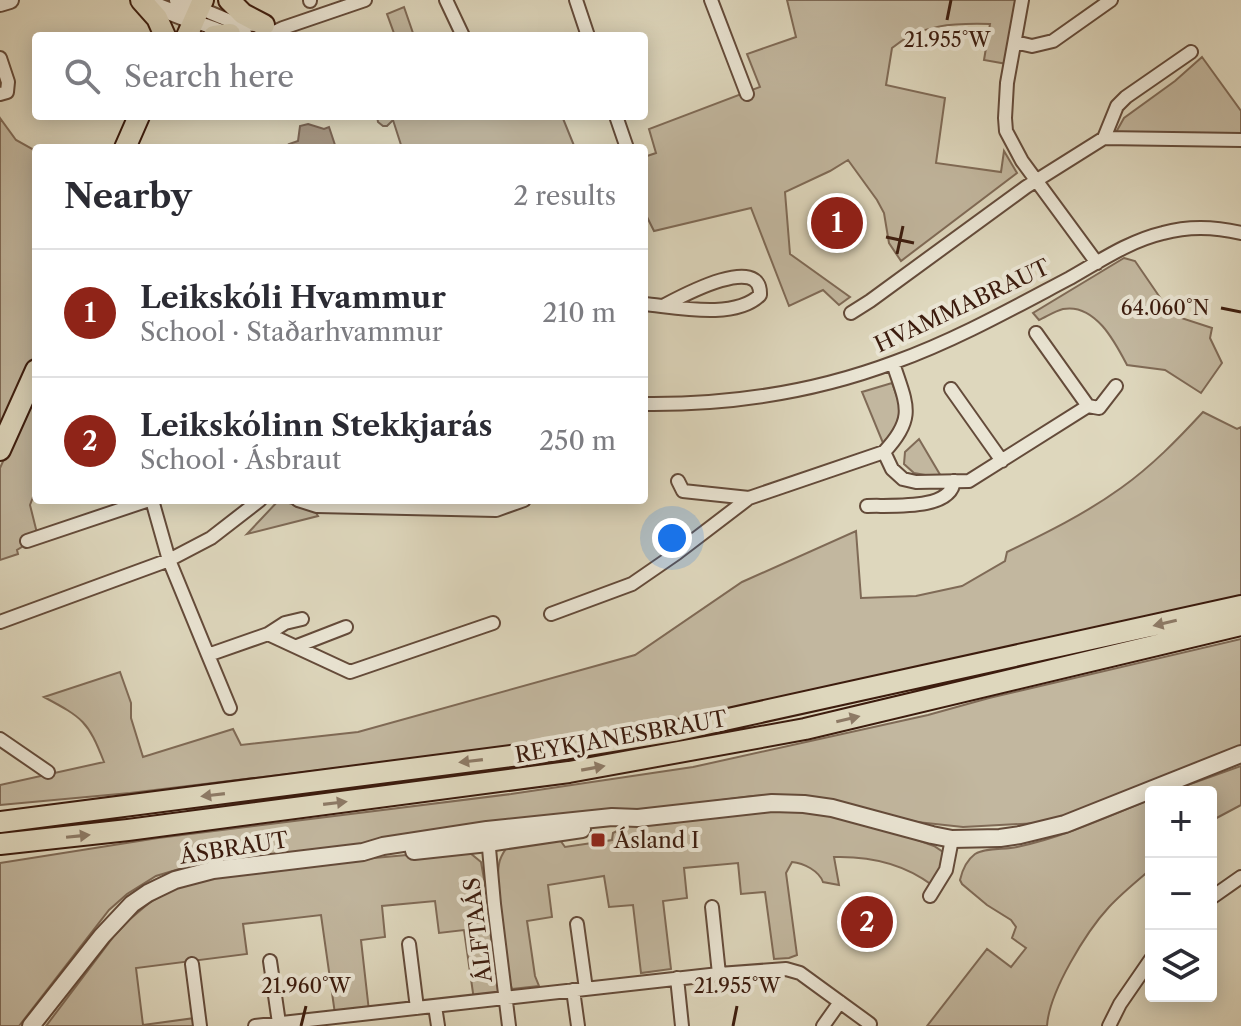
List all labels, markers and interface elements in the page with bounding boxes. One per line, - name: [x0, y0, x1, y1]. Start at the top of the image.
- text: 21.955°W: [904, 28, 991, 52]
- search box: [32, 32, 648, 120]
- icon: search: [60, 54, 104, 98]
- text: Search here: [124, 58, 294, 95]
- text: Nearby: [64, 175, 192, 217]
- text: 2 results: [513, 180, 616, 212]
- pin: 1: [811, 193, 863, 253]
- street label: HVAMMABRAUT: [870, 253, 1054, 358]
- text: Leikskóli Hvammur: [140, 279, 446, 316]
- text: 64.060°N: [1121, 296, 1209, 320]
- text: 1: [84, 297, 96, 329]
- text: 210 m: [543, 297, 616, 329]
- text: School · Staðarhvammur: [140, 316, 443, 348]
- text: Leikskólinn Stekkjarás: [140, 407, 493, 444]
- text: 2: [82, 425, 98, 457]
- text: 250 m: [539, 425, 616, 457]
- text: School · Ásbraut: [140, 444, 341, 476]
- your location: [652, 518, 692, 558]
- one-way arrow: [1152, 617, 1177, 630]
- street label: REYKJANESBRAUT: [513, 705, 730, 769]
- one-way arrow: [836, 712, 861, 725]
- one-way arrow: [458, 755, 483, 768]
- one-way arrow: [581, 761, 606, 773]
- map controls: [1145, 786, 1217, 1002]
- button: +: [1145, 786, 1217, 858]
- one-way arrow: [200, 788, 225, 801]
- one-way arrow: [323, 796, 348, 809]
- street label: ÁSBRAUT: [177, 825, 291, 870]
- place label: Ásland I: [613, 826, 699, 854]
- one-way arrow: [65, 829, 90, 842]
- marker: Ásland I: [589, 831, 607, 849]
- button: −: [1145, 858, 1217, 930]
- street label: ÁLFTAÁS: [457, 876, 498, 985]
- pin: 2: [841, 892, 893, 952]
- button: layers: [1145, 930, 1217, 1002]
- text: 21.960°W: [261, 974, 352, 998]
- text: 21.955°W: [694, 974, 781, 998]

